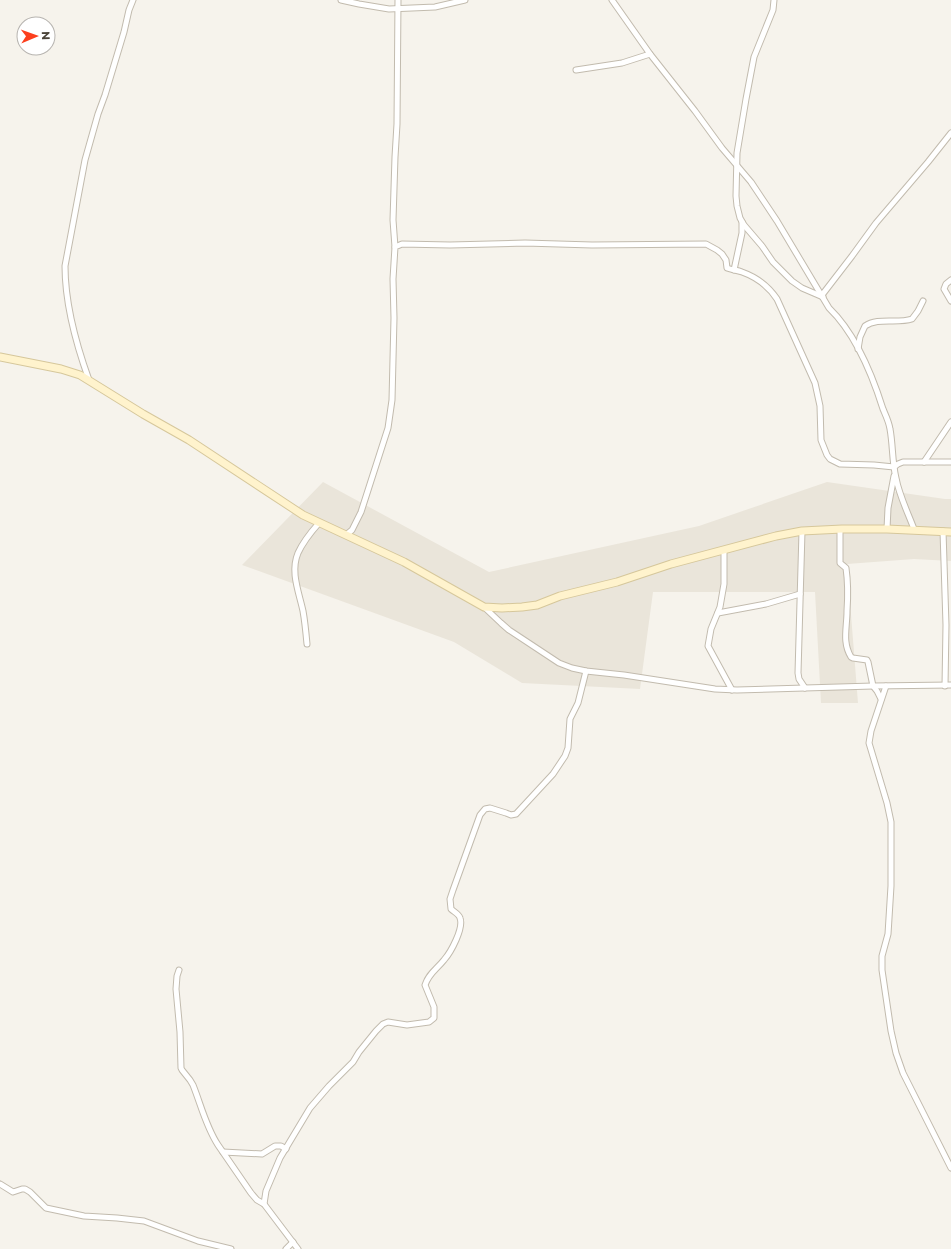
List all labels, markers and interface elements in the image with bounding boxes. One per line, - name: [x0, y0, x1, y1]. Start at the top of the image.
- north arrow: [16, 16, 56, 56]
- text: N: [39, 31, 53, 40]

